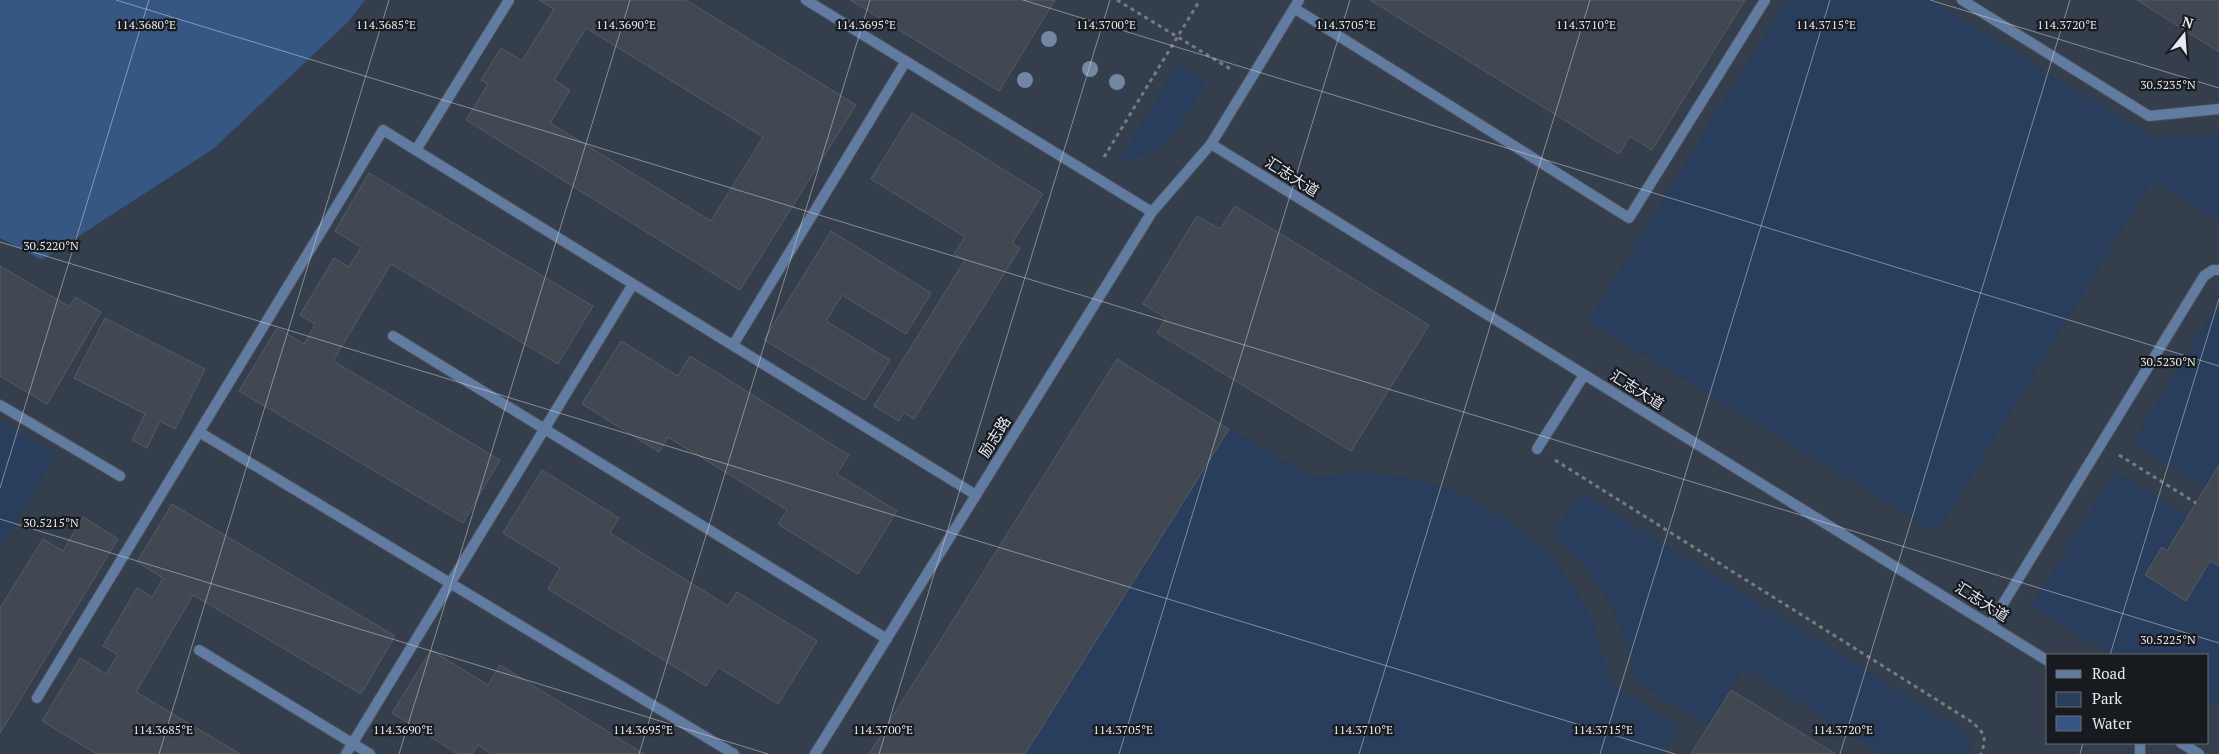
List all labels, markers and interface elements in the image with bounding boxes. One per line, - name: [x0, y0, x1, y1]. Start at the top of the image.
- north arrow: [2159, 10, 2209, 60]
- text: N: [2180, 11, 2196, 33]
- text: 114.3680°E: [116, 17, 176, 32]
- text: 114.3685°E: [356, 17, 416, 32]
- text: 114.3690°E: [596, 17, 656, 32]
- text: 114.3695°E: [836, 17, 896, 32]
- text: 114.3700°E: [1076, 17, 1136, 32]
- text: 114.3705°E: [1316, 17, 1376, 32]
- text: 114.3710°E: [1556, 17, 1616, 32]
- text: 114.3715°E: [1796, 17, 1856, 32]
- text: 114.3720°E: [2037, 17, 2097, 32]
- text: 30.5235°N: [2140, 77, 2196, 92]
- street label: 汇志大道: [1262, 152, 1323, 201]
- text: 30.5220°N: [23, 238, 79, 253]
- text: 30.5230°N: [2140, 354, 2196, 369]
- street label: 汇志大道: [1607, 365, 1668, 414]
- street label: 励志路: [974, 412, 1015, 461]
- text: 30.5215°N: [23, 515, 79, 530]
- street label: 汇志大道: [1952, 577, 2013, 626]
- text: 30.5225°N: [2140, 632, 2196, 647]
- legend: [2046, 654, 2209, 744]
- text: Road: [2092, 663, 2125, 683]
- text: Park: [2092, 688, 2122, 708]
- text: Water: [2092, 713, 2132, 733]
- text: 114.3685°E: [133, 722, 193, 737]
- text: 114.3690°E: [373, 722, 433, 737]
- text: 114.3695°E: [613, 722, 673, 737]
- text: 114.3700°E: [853, 722, 913, 737]
- text: 114.3705°E: [1093, 722, 1153, 737]
- text: 114.3710°E: [1333, 722, 1393, 737]
- text: 114.3715°E: [1573, 722, 1633, 737]
- text: 114.3720°E: [1813, 722, 1873, 737]

